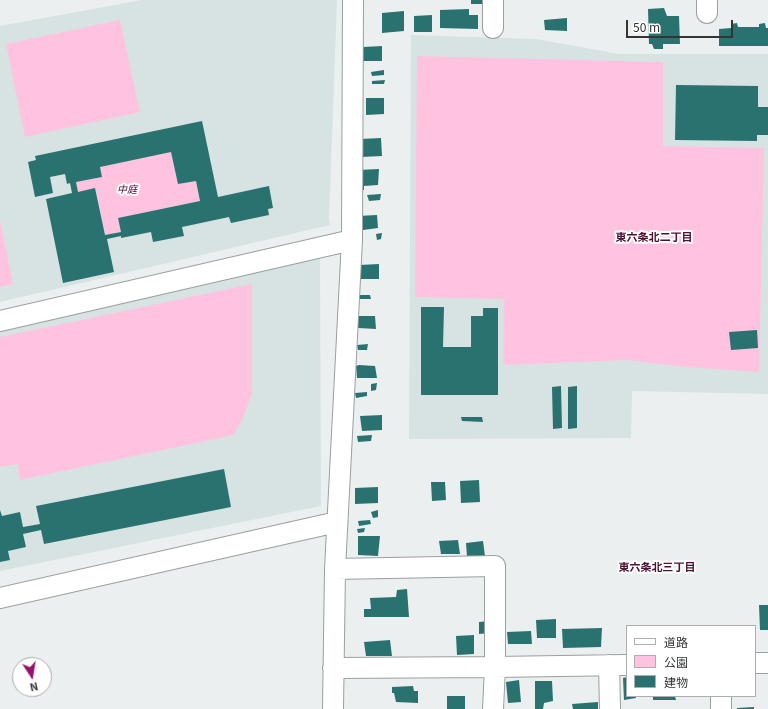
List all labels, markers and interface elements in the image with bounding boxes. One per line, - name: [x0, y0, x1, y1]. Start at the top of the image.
- scale bar: [628, 12, 735, 38]
- text: 50 m: [633, 18, 660, 35]
- park label: 中庭: [117, 183, 137, 195]
- district label: 東六条北二丁目: [616, 230, 692, 244]
- district label: 東六条北三丁目: [619, 560, 695, 574]
- legend: [626, 625, 756, 697]
- text: 道路: [664, 633, 688, 650]
- text: 公園: [664, 653, 688, 670]
- north arrow: [12, 657, 52, 697]
- text: 建物: [664, 673, 688, 690]
- text: N: [29, 679, 40, 696]

